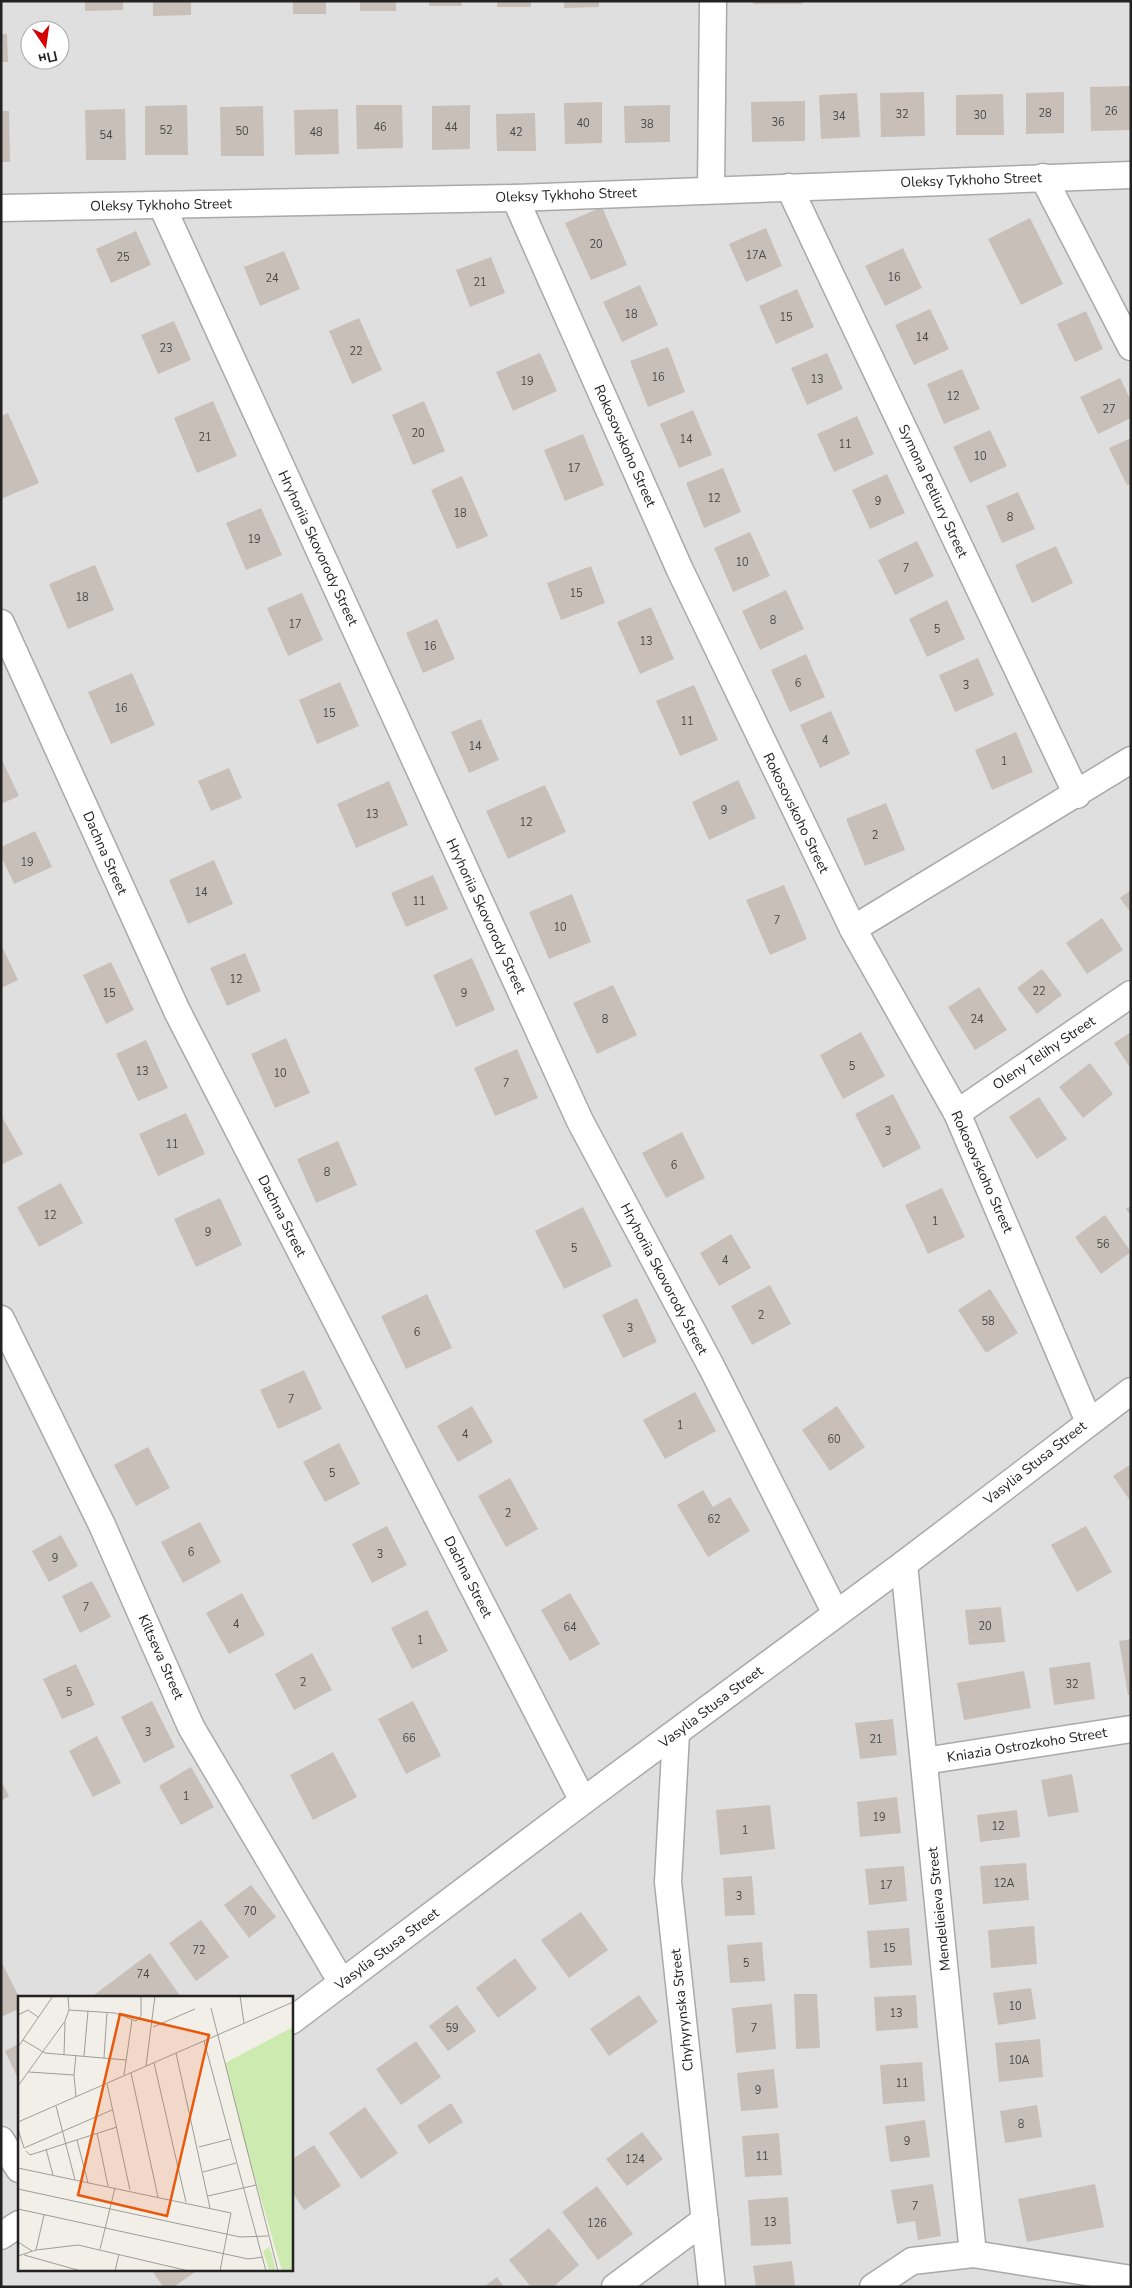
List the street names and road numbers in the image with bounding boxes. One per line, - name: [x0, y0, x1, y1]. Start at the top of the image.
- street label: Oleksy Tykhoho Street: [900, 168, 1042, 192]
- street label: Oleksy Tykhoho Street: [495, 183, 637, 207]
- street label: Oleksy Tykhoho Street: [90, 194, 232, 216]
- street label: Rokosovskoho Street: [589, 382, 661, 510]
- street label: Symona Petliury Street: [894, 421, 972, 561]
- street label: Hryhoriia Skovorody Street: [274, 467, 362, 629]
- street label: Rokosovskoho Street: [759, 750, 834, 877]
- street label: Dachna Street: [78, 808, 132, 898]
- street label: Hryhoriia Skovorody Street: [442, 835, 530, 997]
- street label: Oleny Telihy Street: [989, 1012, 1099, 1094]
- street label: Rokosovskoho Street: [946, 1108, 1018, 1236]
- street label: Dachna Street: [253, 1172, 311, 1260]
- street label: Hryhoriia Skovorody Street: [616, 1200, 712, 1358]
- street label: Vasylia Stusa Street: [979, 1417, 1090, 1510]
- street label: Dachna Street: [439, 1533, 497, 1621]
- street label: Kiltseva Street: [134, 1611, 188, 1703]
- street label: Vasylia Stusa Street: [654, 1662, 767, 1753]
- street label: Kniazia Ostrozkoho Street: [946, 1723, 1108, 1767]
- street label: Mendelieieva Street: [923, 1846, 955, 1972]
- street label: Vasylia Stusa Street: [330, 1904, 443, 1995]
- street label: Chyhyrynska Street: [666, 1948, 698, 2072]

